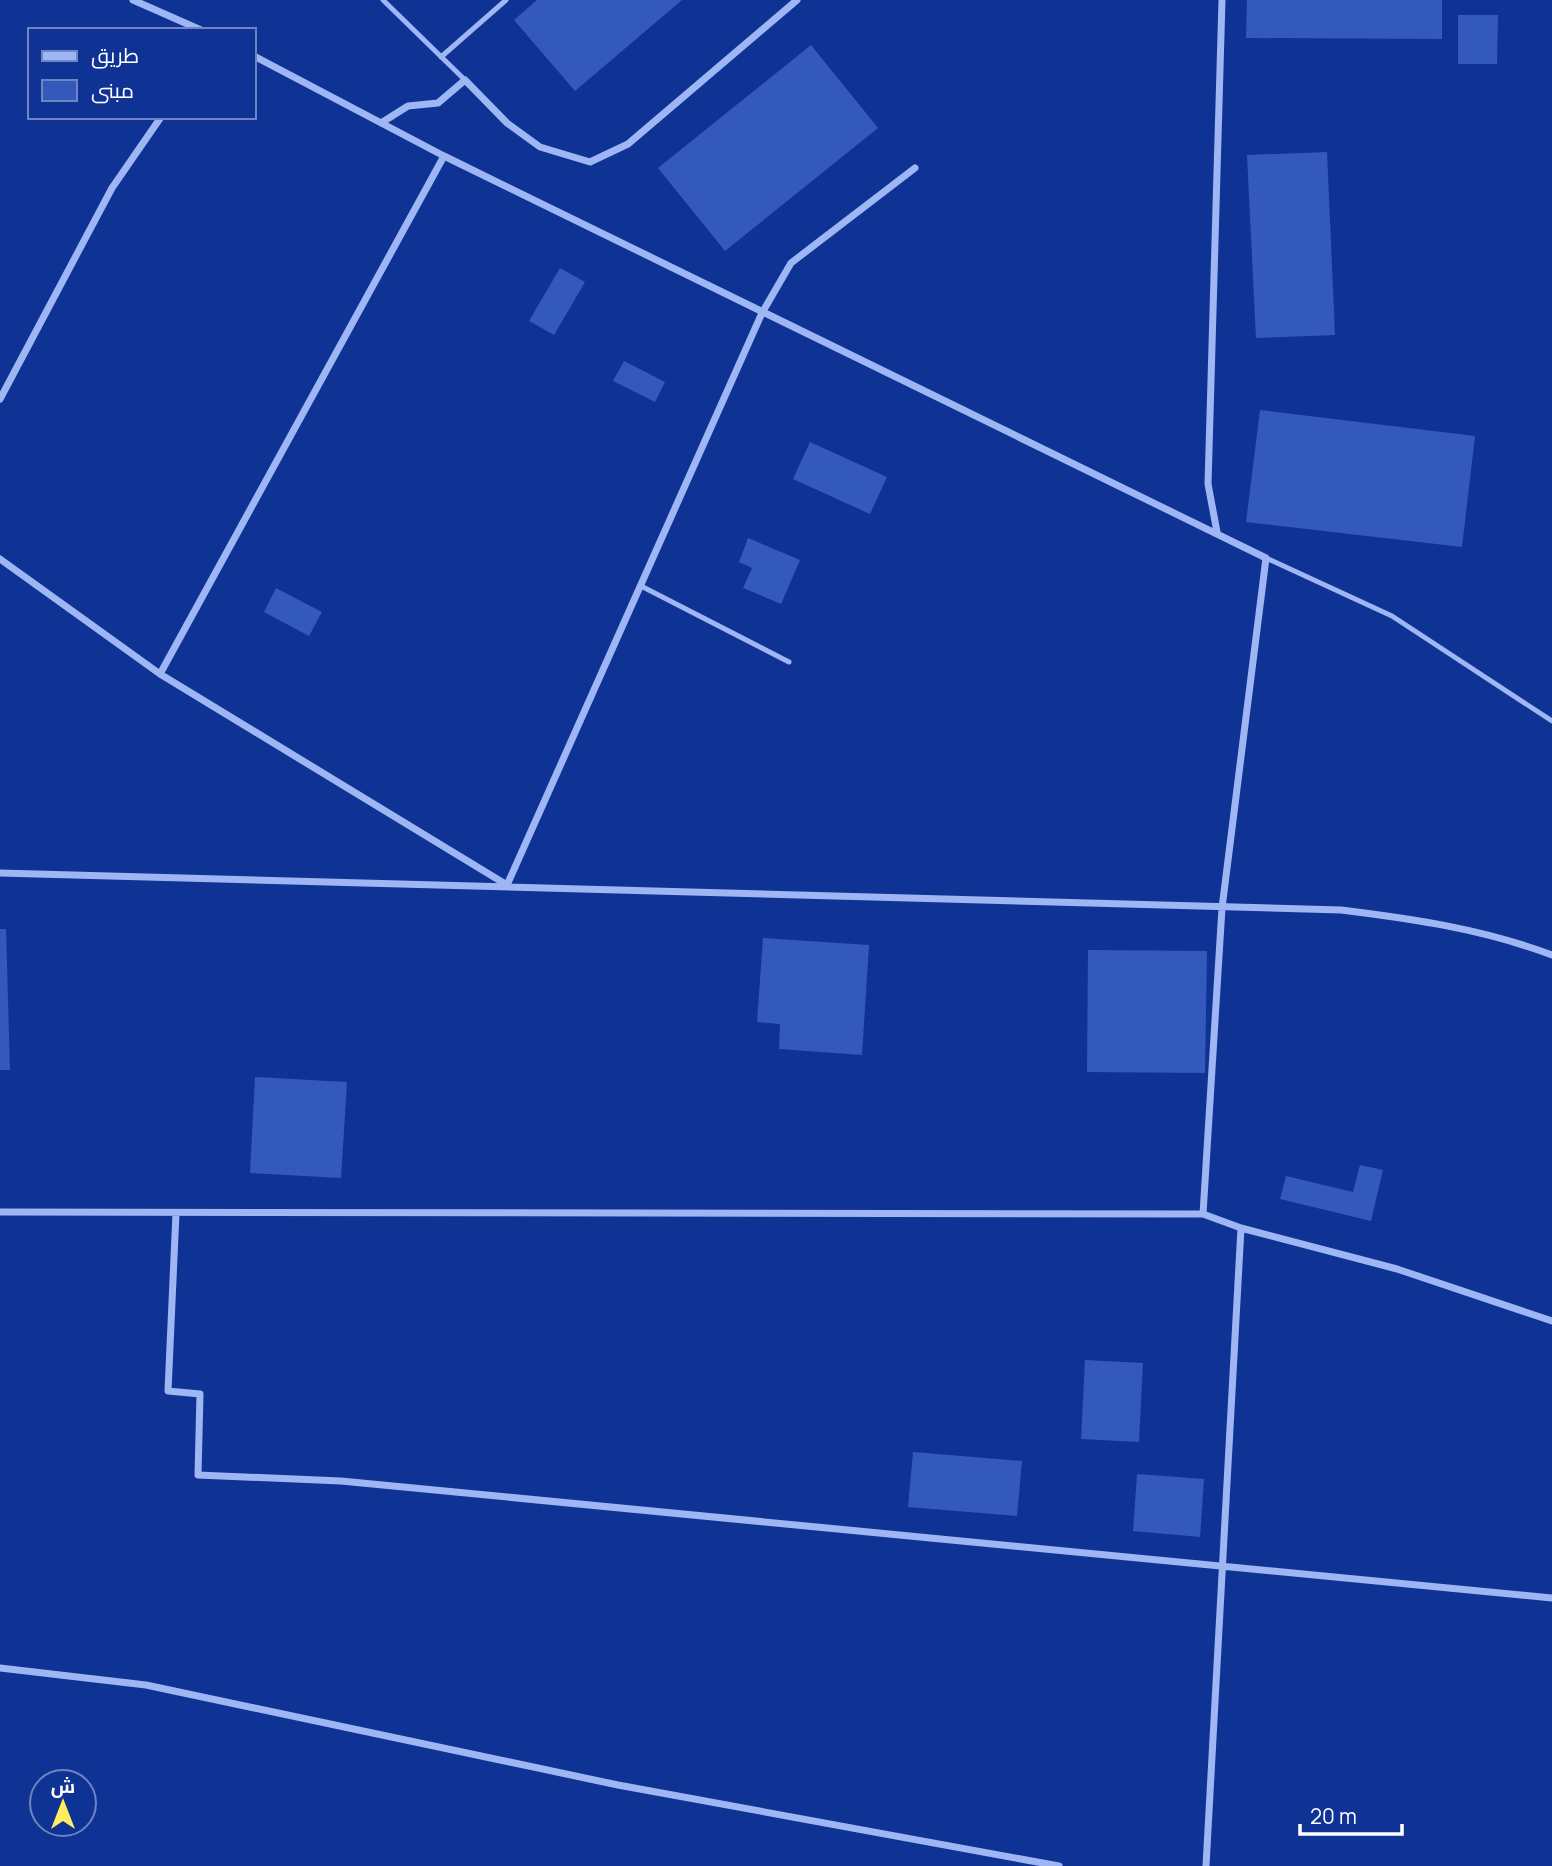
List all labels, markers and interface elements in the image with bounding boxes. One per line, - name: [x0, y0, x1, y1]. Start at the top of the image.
- legend: [28, 28, 256, 119]
- text: طريق: [91, 41, 139, 69]
- text: مبنى: [91, 76, 134, 104]
- north arrow: [28, 1768, 98, 1838]
- text: ش: [51, 1773, 75, 1799]
- scale bar: [1300, 1792, 1402, 1836]
- text: 20 m: [1310, 1802, 1357, 1830]

